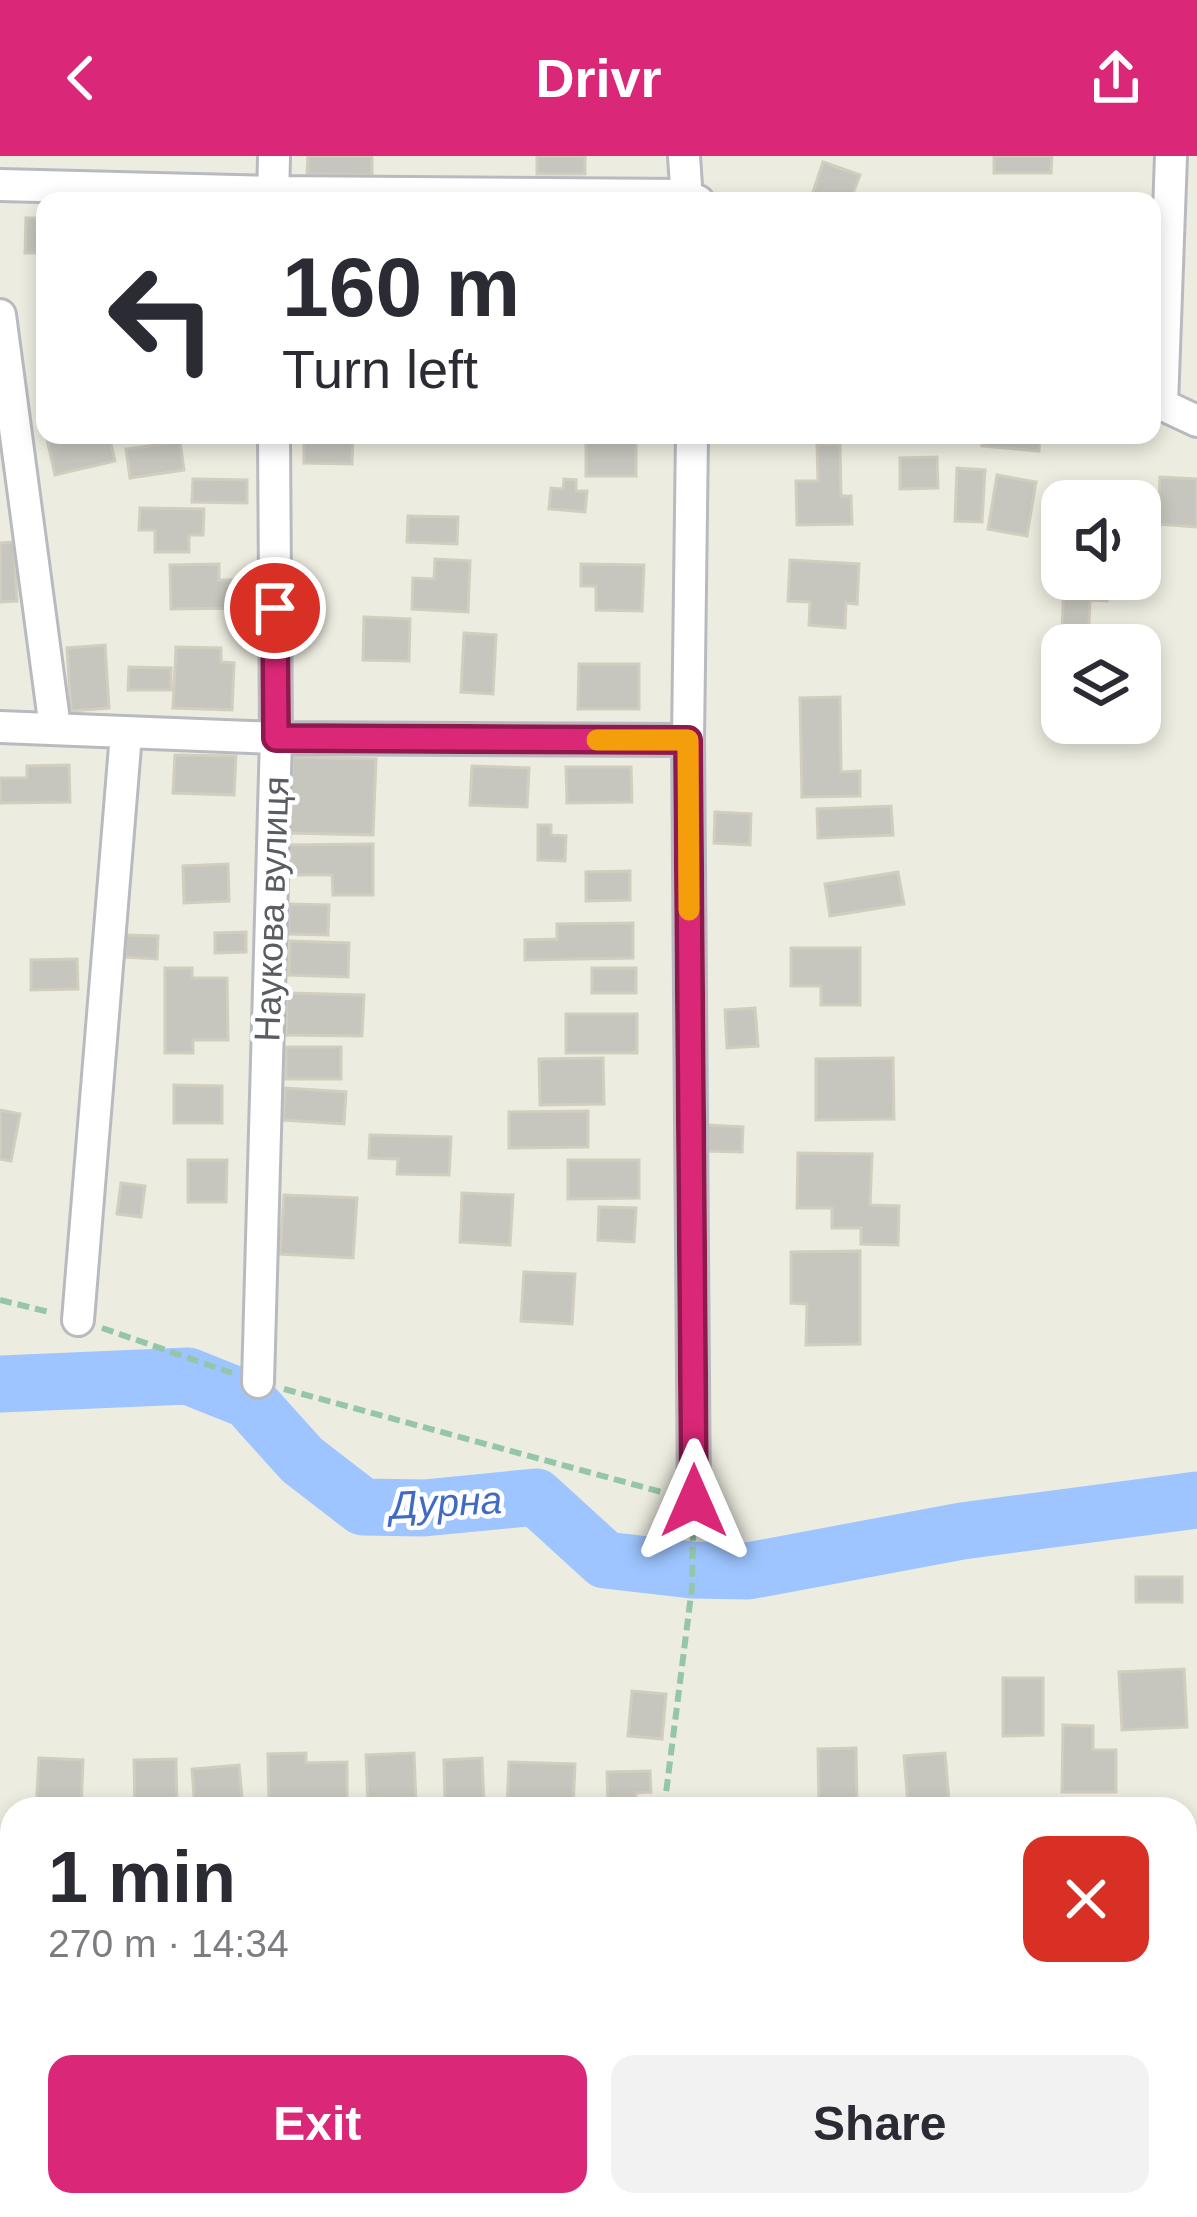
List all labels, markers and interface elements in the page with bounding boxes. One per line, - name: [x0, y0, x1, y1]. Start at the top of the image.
- icon: back: [48, 45, 114, 111]
- icon: share: [1083, 45, 1149, 111]
- text: Drivr: [535, 48, 662, 108]
- icon: left: [84, 240, 240, 396]
- text: 160 m: [282, 240, 520, 334]
- text: Turn left: [282, 339, 478, 399]
- map controls: [1041, 480, 1161, 744]
- button: sound: [1041, 480, 1161, 600]
- pin: [224, 557, 326, 659]
- icon: arrive: [242, 575, 308, 641]
- button: layers: [1041, 624, 1161, 744]
- street label: Наукова вулиця: [246, 776, 297, 1042]
- position arrow: [631, 1438, 757, 1564]
- water label: Дурна: [385, 1478, 503, 1527]
- button: close: [1023, 1836, 1149, 1962]
- text: 1 min: [48, 1837, 236, 1917]
- text: 270 m · 14:34: [48, 1922, 289, 1965]
- button: Exit: [48, 2055, 587, 2193]
- button: Share: [611, 2055, 1149, 2193]

